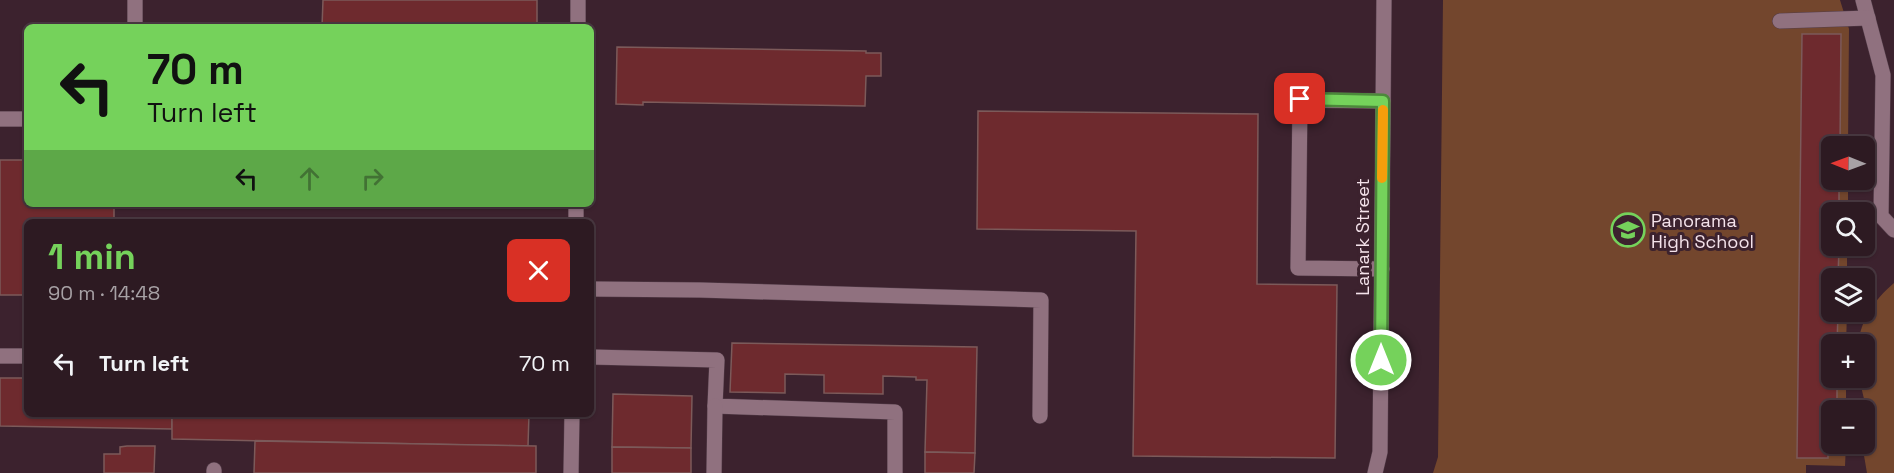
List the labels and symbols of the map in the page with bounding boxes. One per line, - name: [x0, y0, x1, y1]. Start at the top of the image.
- pin: [1274, 73, 1325, 124]
- north arrow: [1821, 136, 1875, 190]
- street label: Lanark Street: [1351, 178, 1374, 296]
- place label: Panorama High School: [1651, 209, 1754, 253]
- school or university icon: Panorama High School: [1610, 212, 1646, 248]
- position arrow: [1349, 328, 1413, 392]

